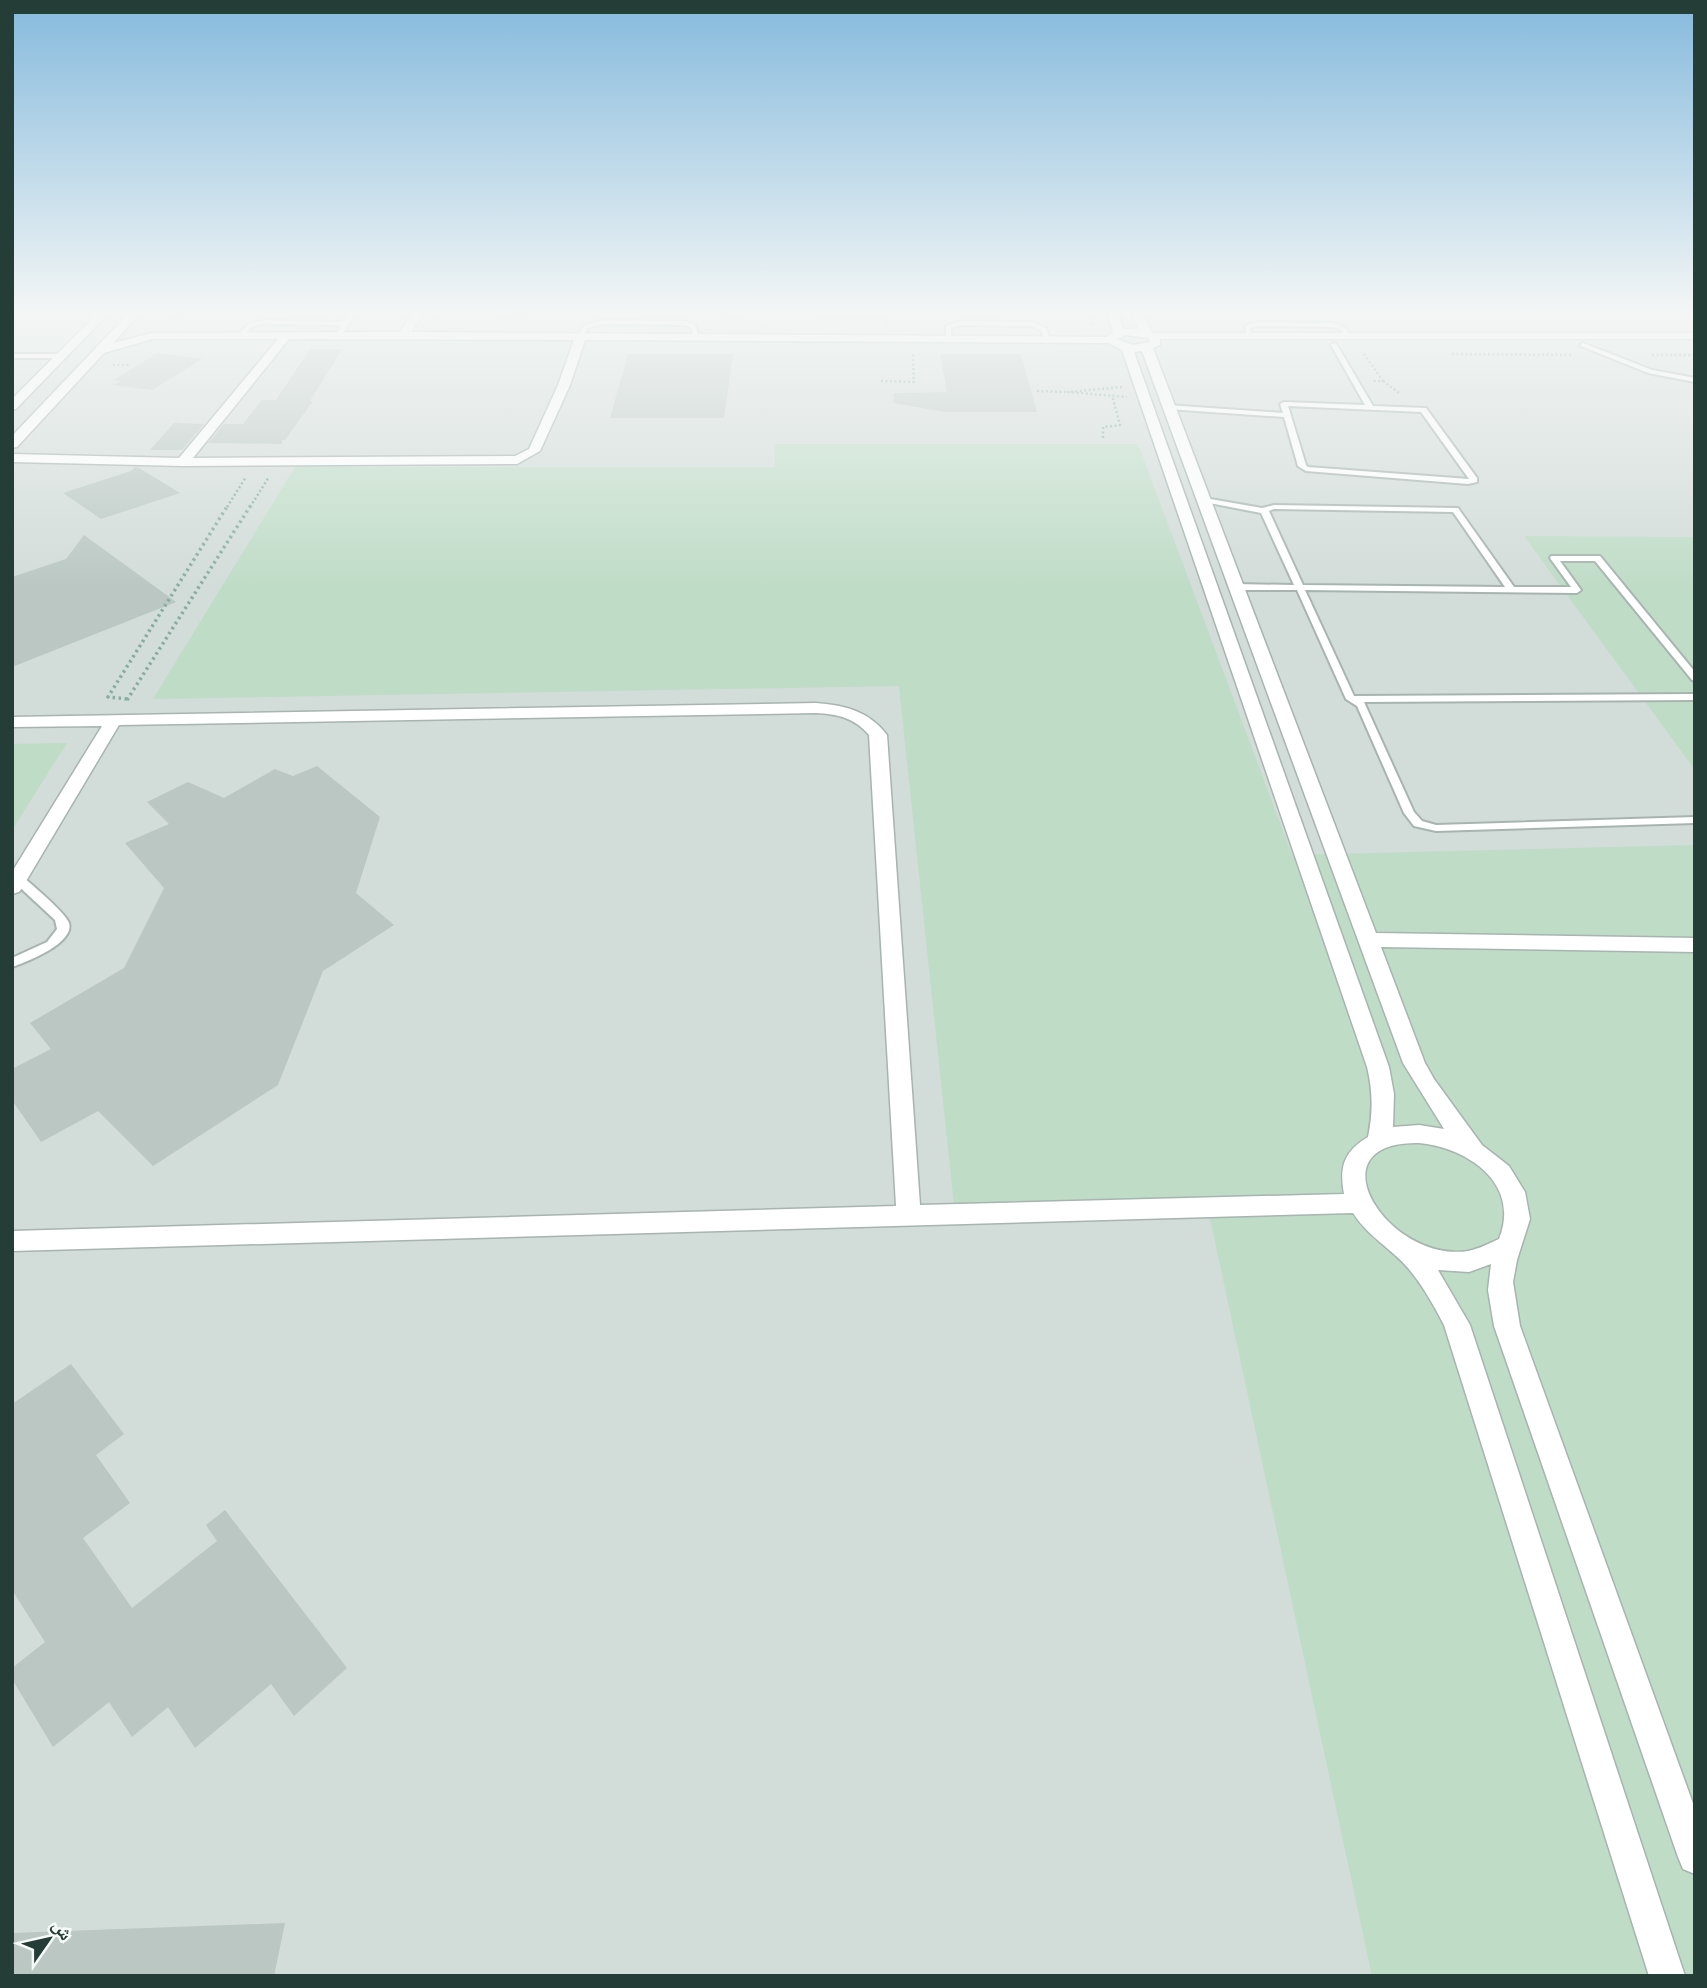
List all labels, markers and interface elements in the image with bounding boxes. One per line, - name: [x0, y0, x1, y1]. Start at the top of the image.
- north arrow: [14, 1904, 84, 1974]
- text: ش: [47, 1915, 78, 1945]

